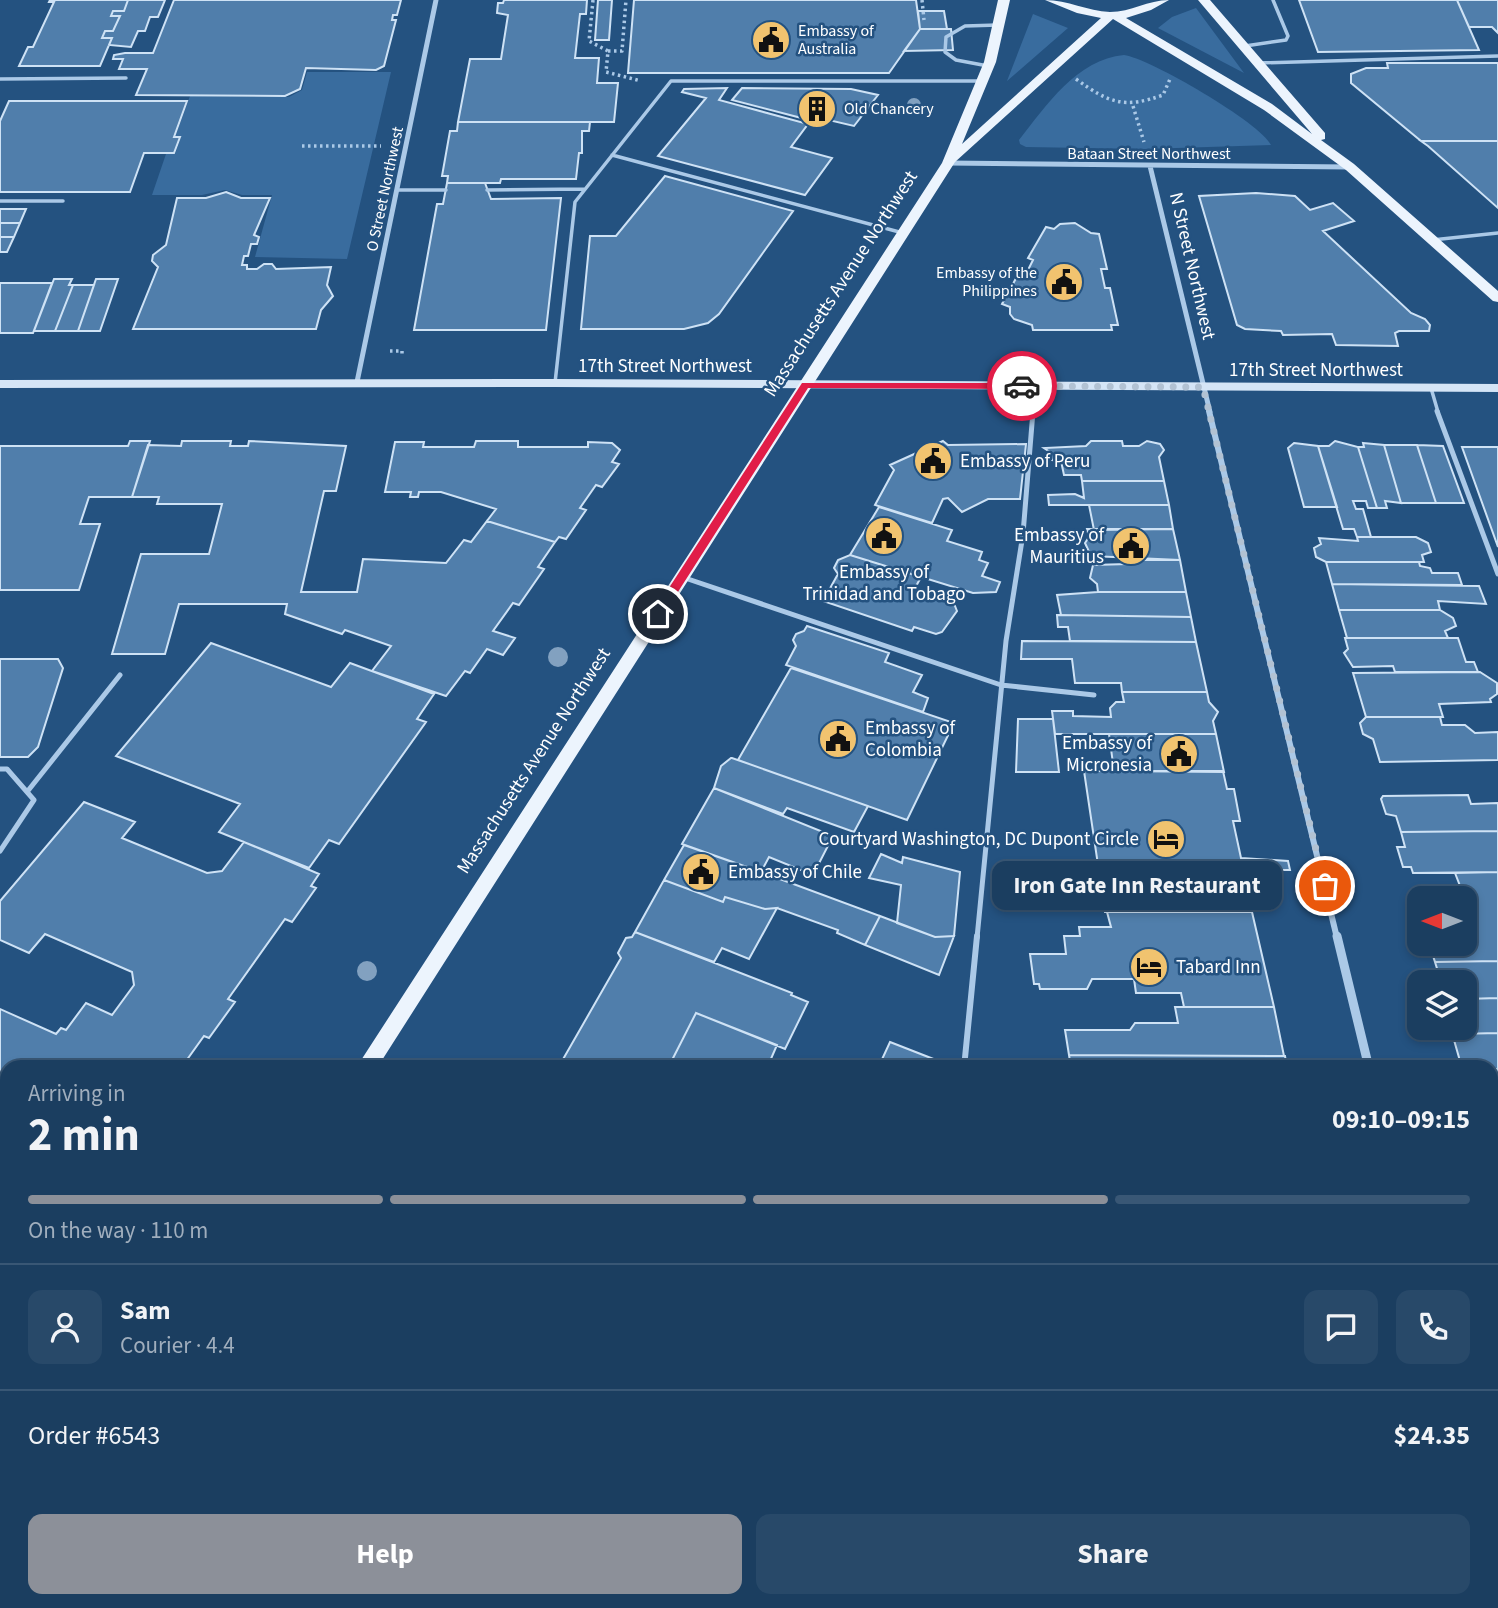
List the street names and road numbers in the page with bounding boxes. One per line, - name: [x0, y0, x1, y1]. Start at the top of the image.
- street label: O Street Northwest: [361, 124, 409, 253]
- street label: Bataan Street Northwest: [1067, 143, 1231, 165]
- street label: Massachusetts Avenue Northwest: [758, 165, 925, 402]
- street label: N Street Northwest: [1162, 190, 1222, 343]
- street label: 17th Street Northwest: [578, 353, 752, 380]
- street label: 17th Street Northwest: [1229, 357, 1403, 384]
- street label: Massachusetts Avenue Northwest: [451, 642, 618, 879]

